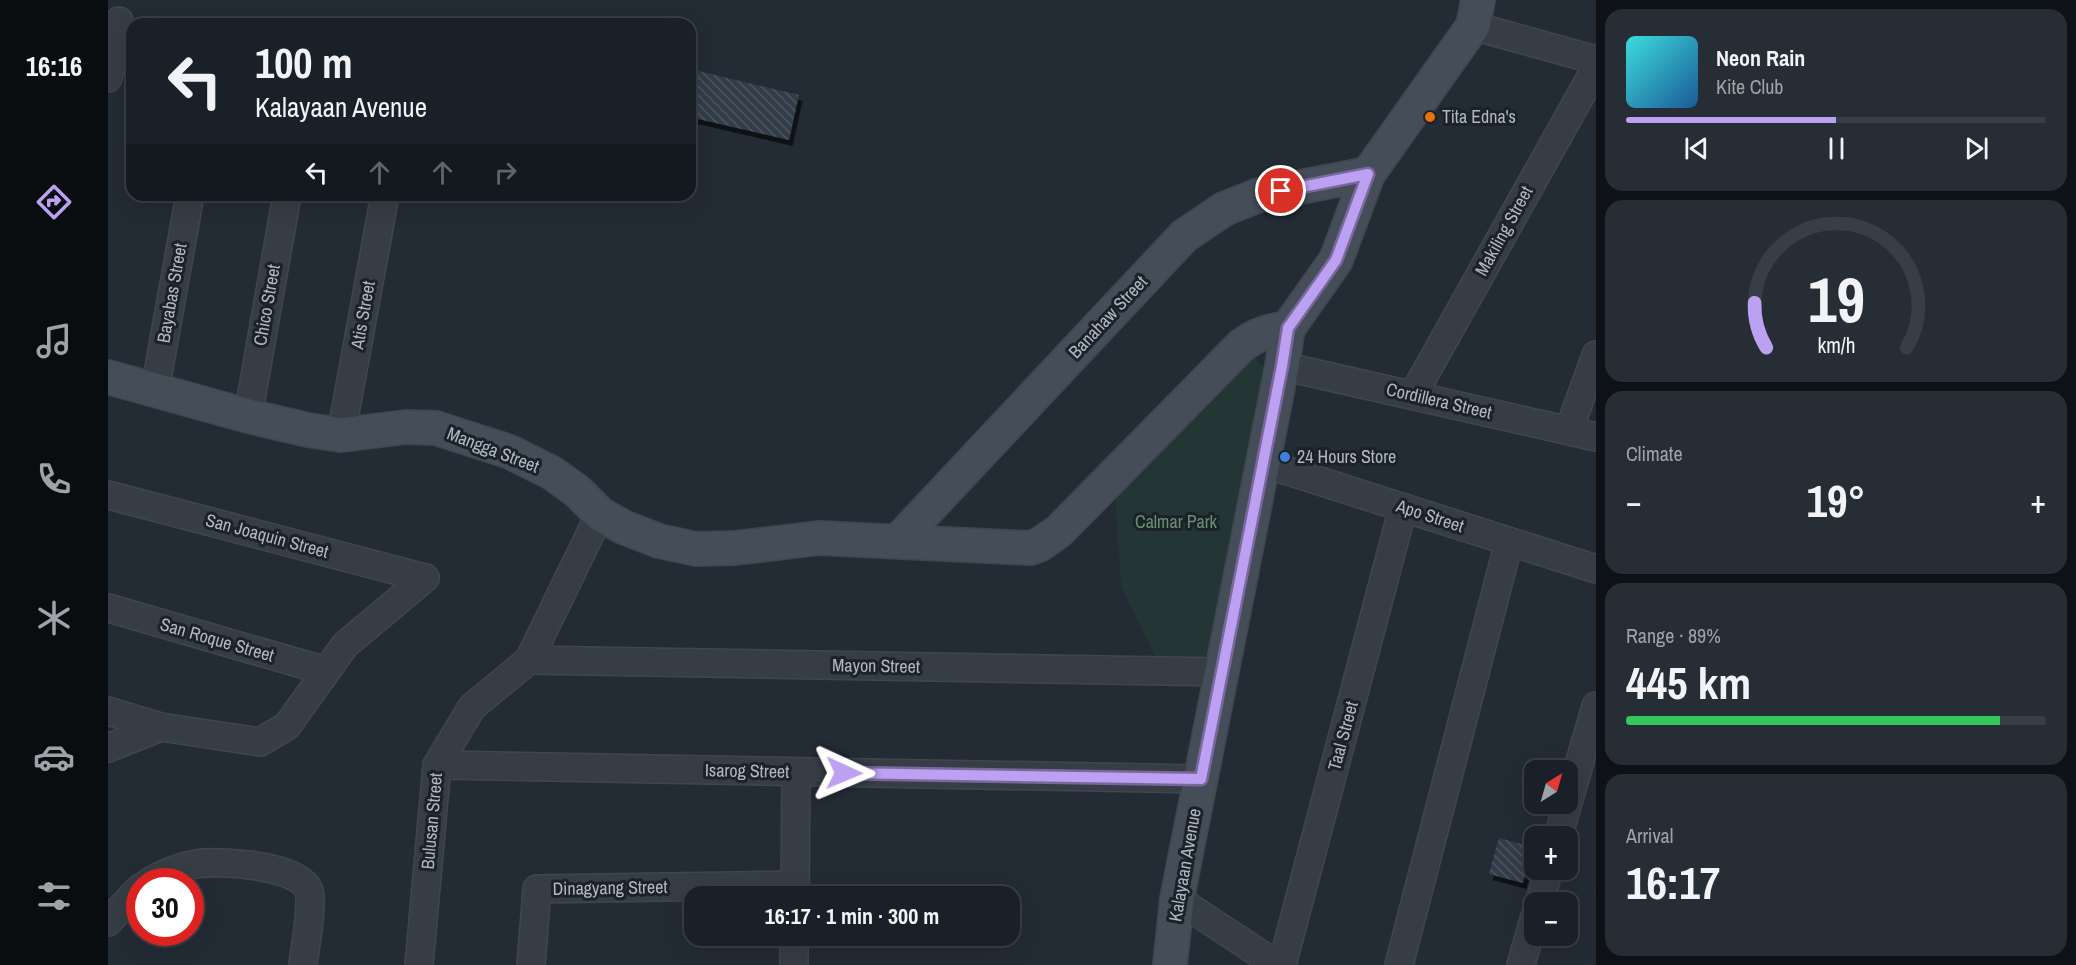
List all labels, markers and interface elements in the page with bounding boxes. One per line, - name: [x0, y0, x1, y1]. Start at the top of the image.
- text: 100 m: [255, 35, 353, 91]
- icon: left: [156, 42, 234, 120]
- text: Neon Rain: [1716, 43, 1805, 73]
- text: 16:16: [26, 48, 82, 84]
- text: Kite Club: [1716, 73, 1783, 100]
- text: Kalayaan Avenue: [255, 89, 427, 125]
- place label: Tita Edna's: [1442, 104, 1516, 129]
- marker: Tita Edna's: [1423, 110, 1437, 124]
- icon: previous: [1680, 132, 1713, 165]
- icon: pause: [1820, 132, 1853, 165]
- icon: next: [1960, 132, 1993, 165]
- icon: left: [300, 156, 333, 189]
- icon: ahead: [363, 156, 396, 189]
- icon: ahead: [426, 156, 459, 189]
- icon: right: [489, 156, 522, 189]
- pin: [1255, 165, 1306, 216]
- icon: arrive: [1264, 174, 1297, 207]
- icon: directions: [33, 181, 75, 223]
- street label: Makiling Street: [1469, 181, 1539, 280]
- street label: Bayabas Street: [150, 241, 193, 345]
- text: 19: [1808, 257, 1864, 341]
- street label: Chico Street: [247, 262, 286, 347]
- street label: Banahaw Street: [1063, 270, 1153, 364]
- street label: Atis Street: [344, 279, 381, 352]
- icon: music: [33, 320, 75, 362]
- text: km/h: [1817, 332, 1855, 361]
- street label: Cordillera Street: [1384, 376, 1494, 425]
- street label: Mangga Street: [444, 421, 543, 479]
- text: Climate: [1626, 440, 1683, 467]
- place label: 24 Hours Store: [1297, 444, 1396, 469]
- marker: 24 Hours Store: [1278, 450, 1292, 464]
- icon: phone: [33, 458, 75, 500]
- text: 19°: [1806, 470, 1866, 531]
- text: −: [1626, 479, 1642, 523]
- text: +: [2030, 479, 2046, 523]
- street label: Apo Street: [1392, 493, 1467, 538]
- street label: San Joaquin Street: [203, 507, 331, 564]
- park label: Calmar Park: [1135, 509, 1218, 534]
- icon: climate: [33, 597, 75, 639]
- street label: San Roque Street: [157, 611, 277, 668]
- text: Range · 89%: [1626, 622, 1721, 649]
- street label: Mayon Street: [832, 652, 920, 679]
- text: 445 km: [1626, 652, 1751, 713]
- street label: Taal Street: [1321, 698, 1364, 773]
- icon: car: [33, 736, 75, 778]
- position arrow: [812, 741, 876, 805]
- street label: Isarog Street: [705, 757, 789, 784]
- north arrow: [1524, 760, 1578, 814]
- map controls: [1524, 760, 1578, 946]
- street label: Bulusan Street: [415, 772, 448, 870]
- street label: Kalayaan Avenue: [1162, 806, 1207, 924]
- text: Arrival: [1626, 822, 1673, 849]
- button: +: [1524, 826, 1578, 880]
- text: 16:17: [1626, 852, 1720, 913]
- speed limit sign: 30: [126, 868, 204, 946]
- street label: Dinagyang Street: [552, 874, 668, 901]
- icon: filters: [33, 875, 75, 917]
- button: −: [1524, 892, 1578, 946]
- text: 16:17 · 1 min · 300 m: [765, 901, 939, 931]

